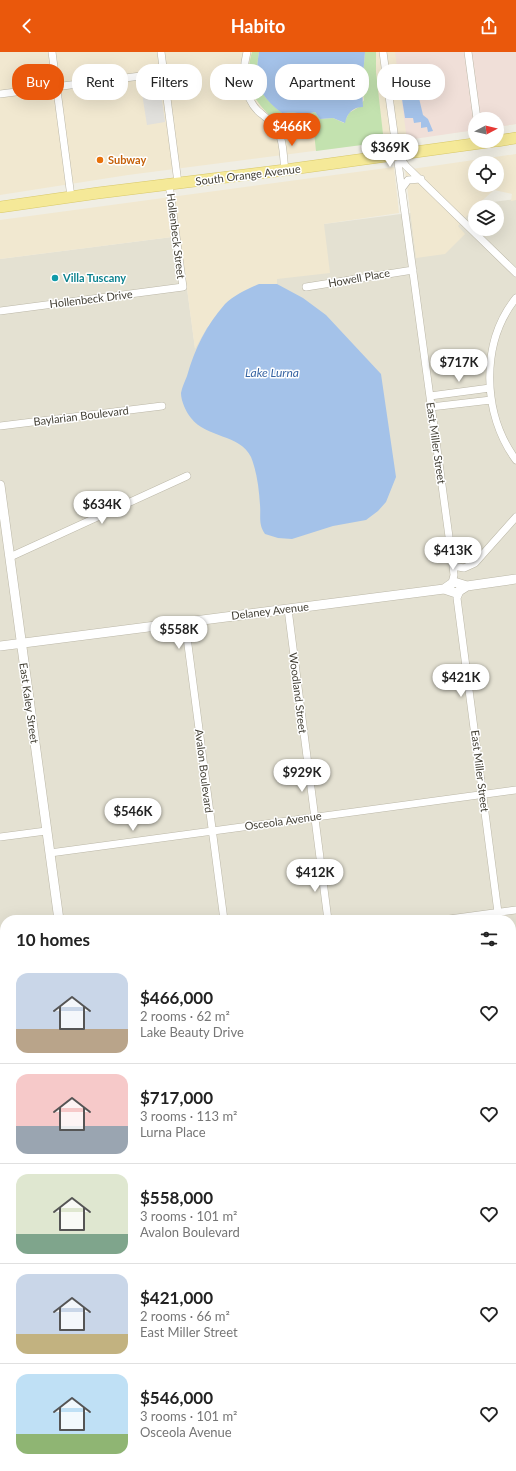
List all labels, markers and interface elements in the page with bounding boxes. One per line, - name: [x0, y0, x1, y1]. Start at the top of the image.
- icon: back: [16, 15, 38, 37]
- text: Habito: [231, 15, 285, 37]
- icon: share: [478, 15, 500, 37]
- chip: Buy: [12, 64, 64, 100]
- chip: Rent: [72, 64, 128, 100]
- chip: Filters: [136, 64, 202, 100]
- chip: New: [210, 64, 267, 100]
- chip: Apartment: [275, 64, 369, 100]
- chip: House: [377, 64, 445, 100]
- north arrow: [468, 112, 504, 148]
- map controls: [468, 112, 504, 236]
- pin: $466K: [264, 113, 320, 147]
- text: $466K: [272, 118, 312, 134]
- pin: $369K: [362, 134, 418, 168]
- text: $369K: [370, 139, 410, 155]
- place label: Subway: [108, 153, 146, 166]
- marker: Subway: [95, 155, 105, 165]
- button: locate: [468, 156, 504, 192]
- street label: South Orange Avenue: [195, 162, 301, 187]
- street label: Hollenbeck Street: [165, 192, 188, 280]
- button: layers: [468, 200, 504, 236]
- street label: Howell Place: [327, 266, 391, 289]
- place label: Villa Tuscany: [62, 271, 126, 284]
- marker: Villa Tuscany: [50, 273, 60, 283]
- street label: Hollenbeck Drive: [49, 287, 133, 310]
- pin: $717K: [431, 349, 487, 383]
- text: $717K: [439, 354, 479, 370]
- water label: Lake Lurna: [245, 365, 299, 380]
- street label: East Miller Street: [424, 401, 449, 485]
- street label: Baylarian Boulevard: [33, 403, 129, 428]
- pin: $634K: [74, 491, 130, 525]
- text: $634K: [82, 496, 122, 512]
- pin: $413K: [425, 537, 481, 571]
- text: $413K: [433, 542, 473, 558]
- street label: Delaney Avenue: [230, 599, 310, 622]
- pin: $558K: [151, 616, 207, 650]
- text: $558K: [159, 621, 199, 637]
- street label: Woodland Street: [287, 652, 310, 734]
- street label: East Kaley Street: [17, 662, 42, 744]
- pin: $421K: [433, 664, 489, 698]
- text: $421K: [441, 669, 481, 685]
- street label: Avalon Boulevard: [193, 728, 216, 814]
- street label: East Miller Street: [469, 729, 492, 813]
- pin: $929K: [274, 759, 330, 793]
- text: $929K: [282, 764, 322, 780]
- pin: $546K: [105, 798, 161, 832]
- text: $546K: [113, 803, 153, 819]
- street label: Osceola Avenue: [244, 809, 322, 832]
- pin: $412K: [287, 859, 343, 893]
- text: $412K: [295, 864, 335, 880]
- icon: filters: [478, 928, 500, 950]
- text: 10 homes: [16, 929, 90, 950]
- text: $466,000: [140, 987, 213, 1008]
- icon: home: [48, 989, 96, 1037]
- icon: heart: [478, 1002, 500, 1024]
- text: 2 rooms · 62 m²: [140, 1008, 230, 1024]
- text: Lake Beauty Drive: [140, 1024, 244, 1040]
- text: $717,000: [140, 1087, 213, 1108]
- icon: home: [48, 1090, 96, 1138]
- icon: heart: [478, 1103, 500, 1125]
- text: 3 rooms · 113 m²: [140, 1108, 237, 1124]
- text: Lurna Place: [140, 1124, 206, 1140]
- text: $558,000: [140, 1187, 213, 1208]
- icon: home: [48, 1190, 96, 1238]
- icon: heart: [478, 1203, 500, 1225]
- text: 3 rooms · 101 m²: [140, 1208, 237, 1224]
- text: Avalon Boulevard: [140, 1224, 240, 1240]
- text: $421,000: [140, 1287, 213, 1308]
- icon: home: [48, 1290, 96, 1338]
- icon: heart: [478, 1303, 500, 1325]
- text: 2 rooms · 66 m²: [140, 1308, 230, 1324]
- text: East Miller Street: [140, 1324, 238, 1340]
- text: $546,000: [140, 1387, 213, 1408]
- icon: home: [48, 1390, 96, 1438]
- icon: heart: [478, 1403, 500, 1425]
- text: 3 rooms · 101 m²: [140, 1408, 237, 1424]
- text: Osceola Avenue: [140, 1424, 232, 1440]

